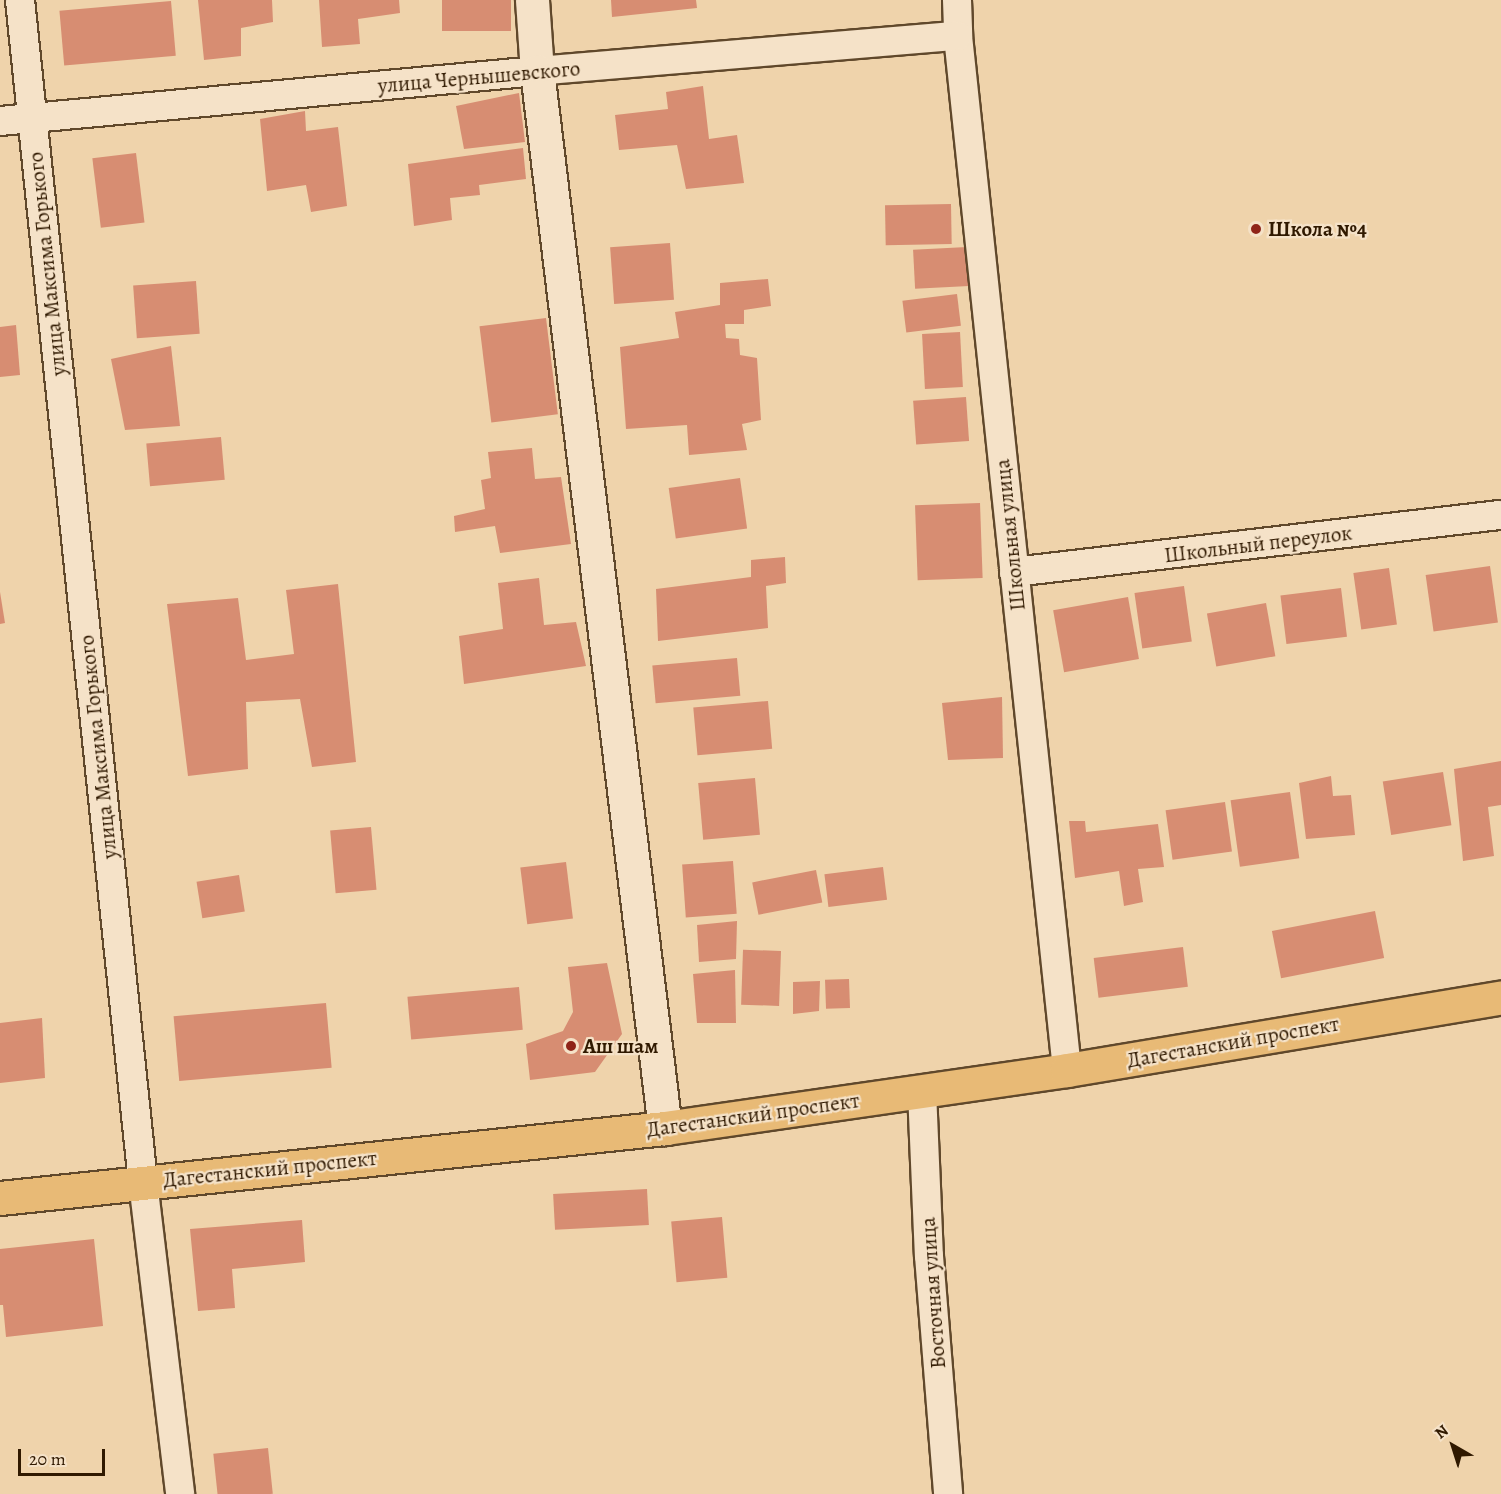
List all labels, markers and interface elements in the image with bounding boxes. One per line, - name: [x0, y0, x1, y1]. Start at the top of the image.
- street label: улица Чернышевского: [377, 56, 581, 98]
- street label: улица Максима Горького: [23, 151, 71, 377]
- place label: Школа №4: [1268, 216, 1367, 242]
- marker: Школа №4: [1249, 222, 1263, 236]
- street label: Школьная улица: [989, 458, 1031, 612]
- street label: Школьный переулок: [1163, 520, 1353, 568]
- street label: улица Максима Горького: [74, 634, 122, 860]
- street label: Дагестанский проспект: [1125, 1011, 1341, 1073]
- place label: Аш шам: [583, 1033, 658, 1059]
- marker: Аш шам: [564, 1039, 578, 1053]
- street label: Дагестанский проспект: [645, 1088, 861, 1142]
- street label: Дагестанский проспект: [162, 1145, 378, 1193]
- street label: Восточная улица: [915, 1216, 951, 1370]
- north arrow: [1423, 1416, 1483, 1476]
- text: N: [1430, 1420, 1453, 1444]
- scale bar: [21, 1437, 108, 1475]
- text: 20 m: [29, 1447, 66, 1471]

